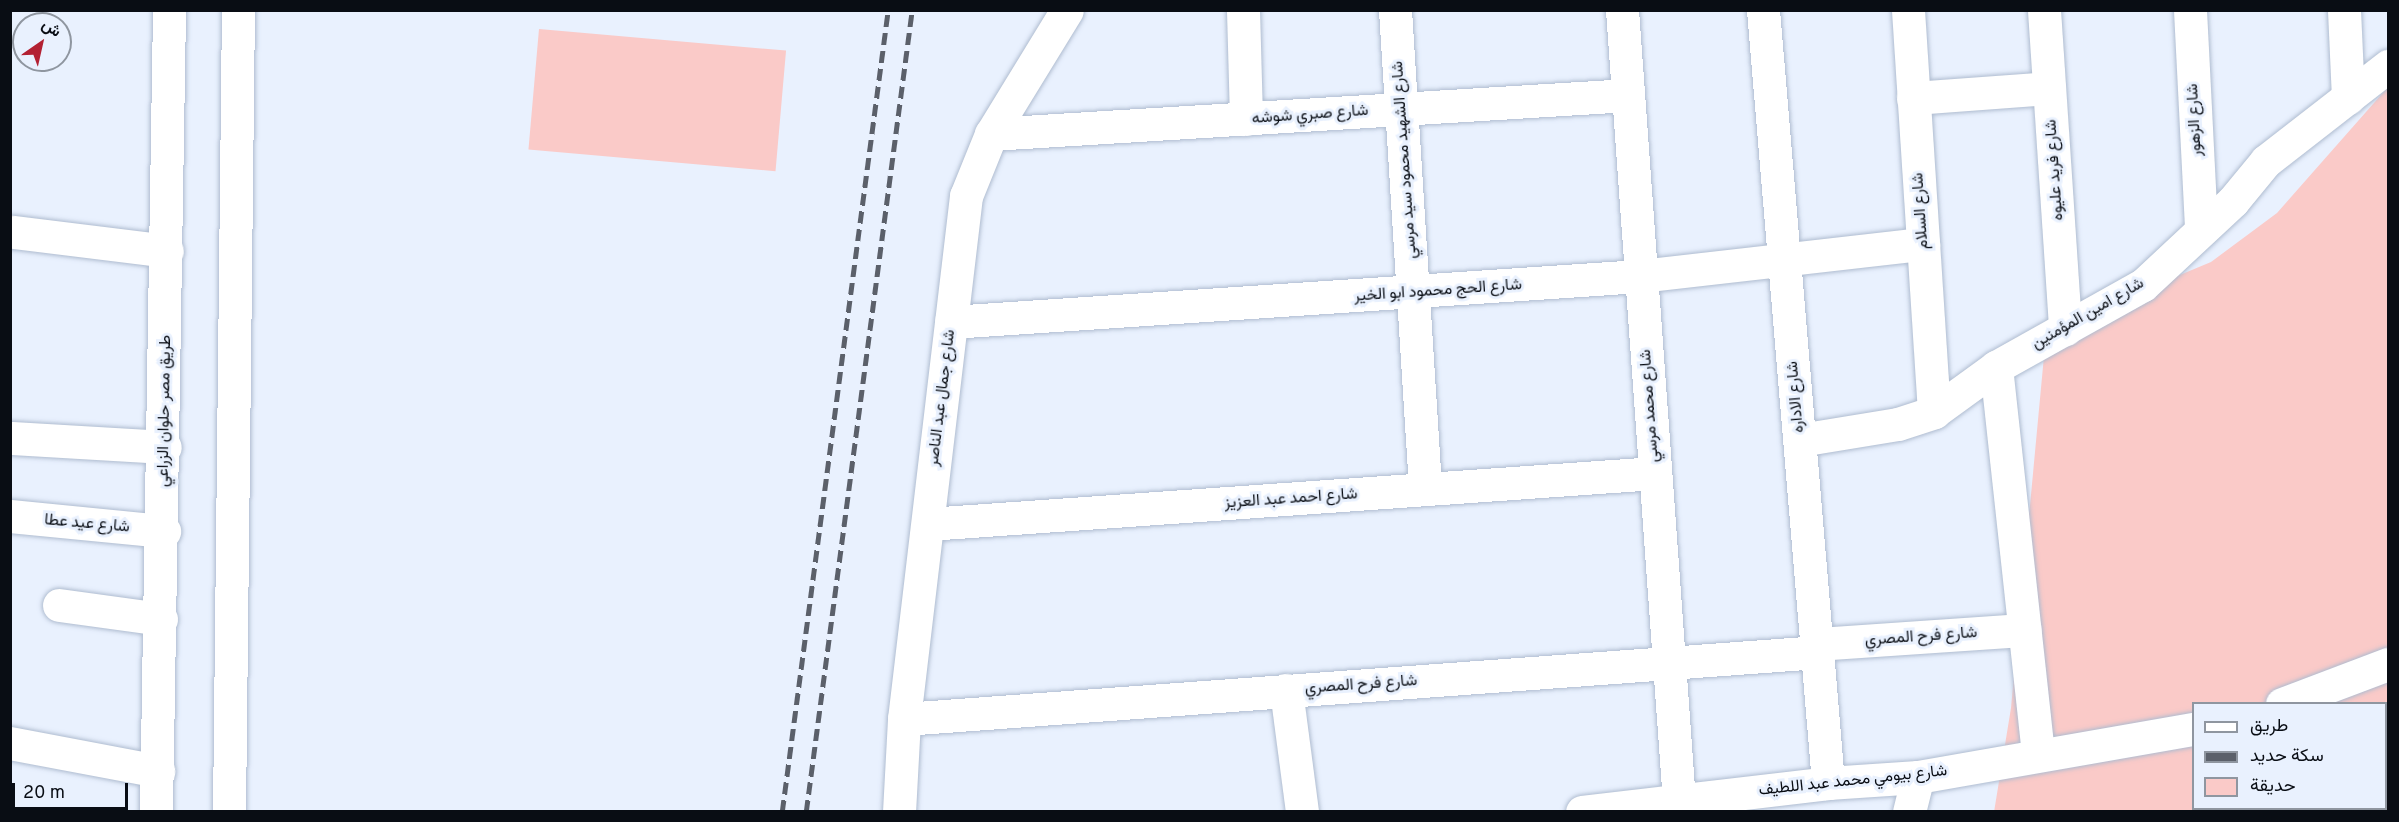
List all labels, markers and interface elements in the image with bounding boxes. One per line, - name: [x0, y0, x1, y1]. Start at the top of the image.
- north arrow: [12, 12, 72, 72]
- text: ش: [37, 15, 65, 42]
- street label: شارع الشهيد محمود سيد مرسي: [1389, 61, 1421, 259]
- street label: شارع الزهور: [2184, 83, 2206, 157]
- street label: شارع صبري شوشه: [1251, 101, 1369, 129]
- street label: شارع فريد عليوه: [2042, 119, 2068, 221]
- street label: شارع السلام: [1909, 172, 1933, 250]
- street label: شارع امين المؤمنين: [2029, 274, 2147, 354]
- street label: شارع الحج محمود ابو الخير: [1353, 276, 1523, 306]
- street label: شارع جمال عبد الناصر: [924, 329, 960, 467]
- street label: طريق مصر حلوان الزراعي: [154, 335, 176, 487]
- street label: شارع محمد مرسي: [1636, 349, 1664, 463]
- street label: شارع الاداره: [1783, 360, 1809, 434]
- street label: شارع احمد عبد العزيز: [1224, 485, 1358, 513]
- street label: شارع عيد عطا: [43, 511, 131, 537]
- street label: شارع فرح المصري: [1864, 623, 1978, 651]
- street label: شارع فرح المصري: [1304, 671, 1418, 699]
- legend: [2192, 702, 2387, 810]
- text: طريق: [2250, 715, 2288, 738]
- text: سكة حديد: [2250, 745, 2324, 768]
- street label: شارع بيومي محمد عبد اللطيف: [1758, 762, 1948, 800]
- scale bar: [15, 771, 130, 809]
- text: حديقة: [2250, 775, 2296, 798]
- text: 20 m: [23, 782, 65, 805]

